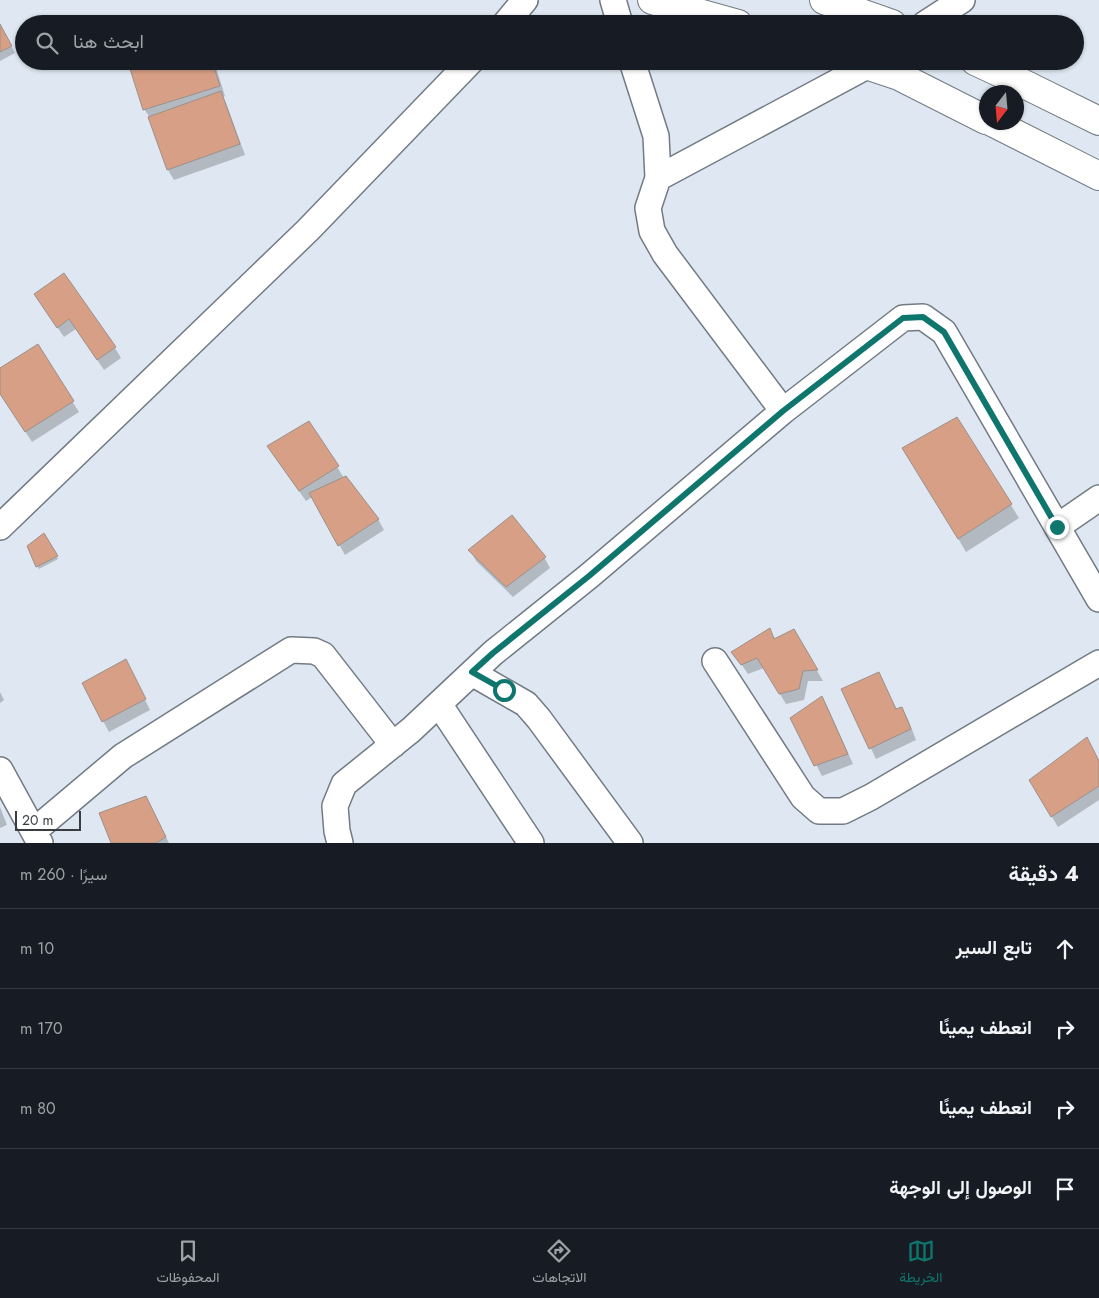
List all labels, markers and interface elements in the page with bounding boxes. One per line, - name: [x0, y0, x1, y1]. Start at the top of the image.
- search box: [15, 15, 1084, 70]
- text: ابحث هنا: [73, 28, 144, 55]
- icon: search: [33, 29, 61, 57]
- north arrow: [979, 85, 1024, 130]
- route end: [1046, 516, 1069, 539]
- route start: [493, 679, 516, 702]
- scale bar: [15, 808, 81, 831]
- text: 20 m: [22, 810, 54, 830]
- text: 4 دقيقة: [1009, 859, 1079, 889]
- text: سيرًا · 260 m: [20, 863, 107, 886]
- text: تابع السير: [955, 934, 1032, 961]
- icon: ahead: [1051, 935, 1079, 963]
- text: 10 m: [20, 937, 54, 960]
- text: انعطف يمينًا: [939, 1014, 1032, 1041]
- icon: right: [1051, 1015, 1079, 1043]
- text: 170 m: [20, 1017, 63, 1040]
- text: انعطف يمينًا: [939, 1094, 1032, 1121]
- icon: right: [1051, 1095, 1079, 1123]
- text: 80 m: [20, 1097, 56, 1120]
- text: الوصول إلى الوجهة: [889, 1174, 1032, 1201]
- icon: arrive: [1051, 1175, 1079, 1203]
- tab: المحفوظات: [156, 1237, 219, 1290]
- tab: الاتجاهات: [532, 1237, 587, 1290]
- tab: الخريطة: [899, 1237, 943, 1290]

